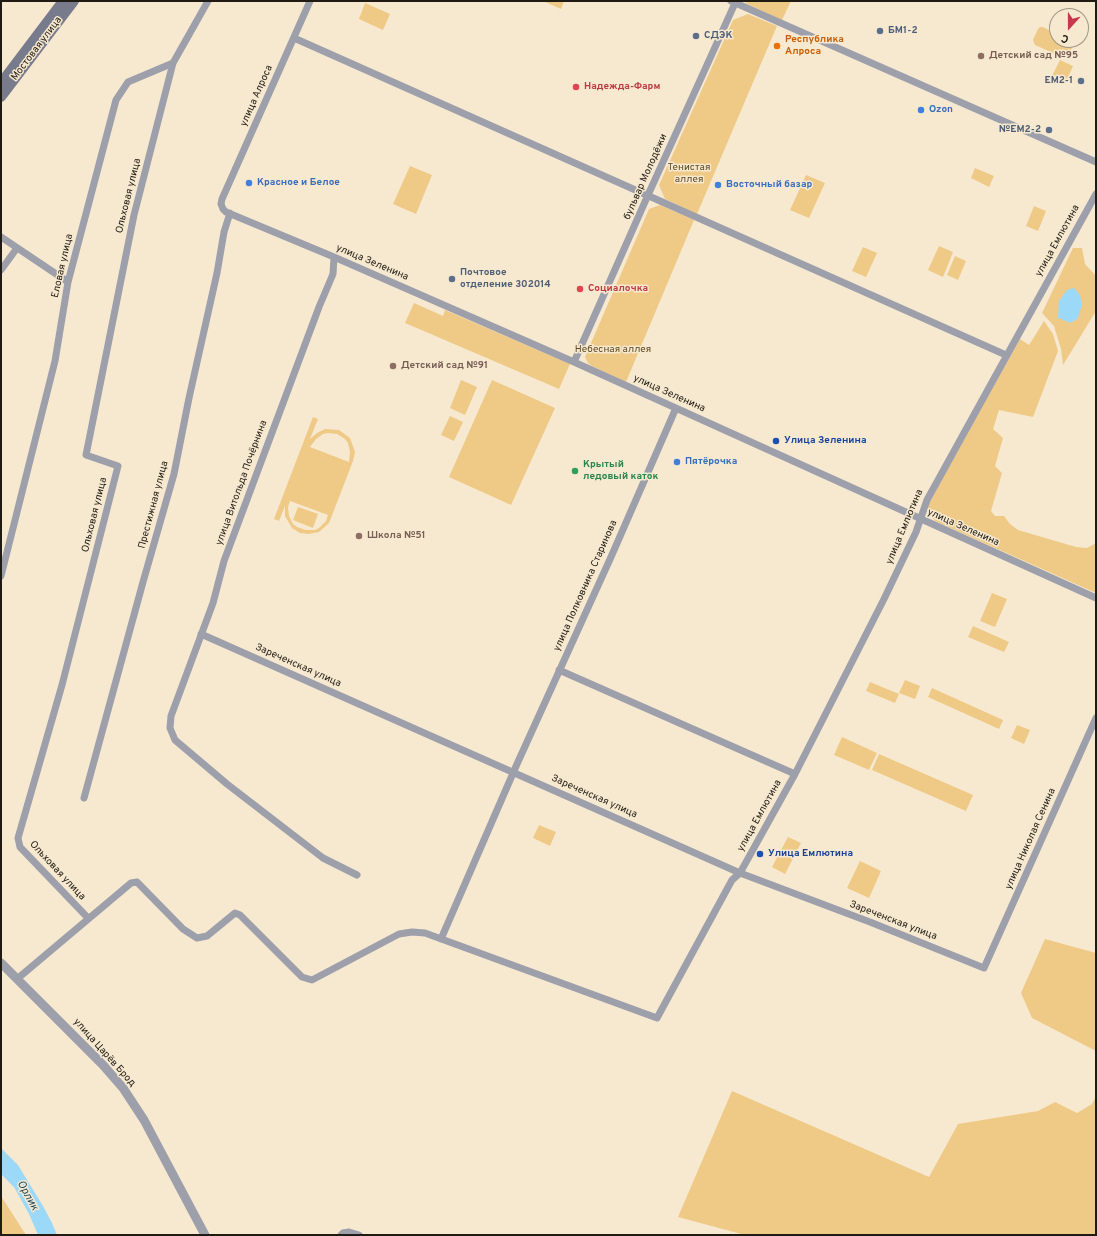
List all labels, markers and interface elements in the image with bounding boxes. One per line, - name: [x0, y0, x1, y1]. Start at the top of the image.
- north arrow: [1049, 8, 1089, 48]
- street label: Мостовая улица: [9, 15, 65, 83]
- place label: БМ1-2: [888, 25, 918, 37]
- marker: БМ1-2: [875, 26, 885, 36]
- place label: СДЭК: [704, 30, 733, 42]
- text: С: [1059, 30, 1071, 46]
- marker: СДЭК: [691, 31, 701, 41]
- place label: Республика Алроса: [785, 34, 844, 58]
- marker: Республика Алроса: [772, 41, 782, 51]
- place label: Детский сад №95: [989, 50, 1078, 62]
- marker: Детский сад №95: [976, 51, 986, 61]
- street label: улица Алроса: [238, 63, 276, 129]
- place label: ЕМ2-1: [1044, 75, 1073, 87]
- marker: ЕМ2-1: [1076, 76, 1086, 86]
- place label: Надежда-Фарм: [584, 81, 660, 93]
- marker: Надежда-Фарм: [571, 82, 581, 92]
- place label: Ozon: [929, 104, 953, 116]
- marker: Ozon: [916, 105, 926, 115]
- place label: №ЕМ2-2: [999, 124, 1041, 136]
- marker: №ЕМ2-2: [1044, 125, 1054, 135]
- street label: бульвар Молодёжи: [622, 132, 670, 222]
- street label: Ольховая улица: [114, 157, 144, 235]
- park label: Тенистая аллея: [668, 162, 710, 186]
- place label: Красное и Белое: [257, 177, 340, 189]
- marker: Красное и Белое: [244, 178, 254, 188]
- place label: Восточный базар: [726, 179, 812, 191]
- marker: Восточный базар: [713, 180, 723, 190]
- street label: улица Емлютина: [1033, 203, 1083, 279]
- street label: Еловая улица: [50, 233, 76, 299]
- street label: улица Зеленина: [334, 242, 410, 284]
- place label: Почтовое отделение 302014: [460, 267, 551, 290]
- marker: Почтовое отделение 302014: [447, 274, 457, 284]
- place label: Социалочка: [588, 283, 648, 295]
- marker: Социалочка: [575, 284, 585, 294]
- park label: Небесная аллея: [575, 344, 651, 356]
- place label: Детский сад №91: [401, 360, 488, 372]
- marker: Детский сад №91: [388, 361, 398, 371]
- street label: улица Зеленина: [631, 373, 707, 415]
- street label: улица Витольда Почёрнина: [214, 419, 270, 547]
- place label: Улица Зеленина: [784, 435, 866, 447]
- marker: Улица Зеленина: [771, 436, 781, 446]
- place label: Пятёрочка: [685, 456, 737, 468]
- marker: Пятёрочка: [672, 457, 682, 467]
- place label: Крытый ледовый каток: [583, 459, 658, 482]
- street label: Престижная улица: [137, 460, 171, 550]
- marker: Крытый ледовый каток: [570, 466, 580, 476]
- street label: Ольховая улица: [80, 476, 110, 554]
- street label: улица Емлютина: [884, 488, 926, 566]
- street label: улица Зеленина: [925, 507, 1001, 549]
- street label: улица Полковника Старинова: [552, 519, 620, 653]
- place label: Школа №51: [367, 530, 426, 542]
- marker: Школа №51: [354, 531, 364, 541]
- street label: Зареченская улица: [253, 642, 343, 690]
- street label: Зареченская улица: [549, 773, 639, 821]
- street label: улица Емлютина: [735, 778, 785, 854]
- street label: улица Николая Сенина: [1003, 786, 1059, 892]
- street label: Ольховая улица: [26, 839, 88, 903]
- place label: Улица Емлютина: [768, 848, 853, 860]
- marker: Улица Емлютина: [755, 849, 765, 859]
- street label: Зареченская улица: [848, 899, 938, 943]
- street label: улица Царёв Брод: [70, 1016, 138, 1090]
- water label: Орлик: [13, 1179, 41, 1213]

